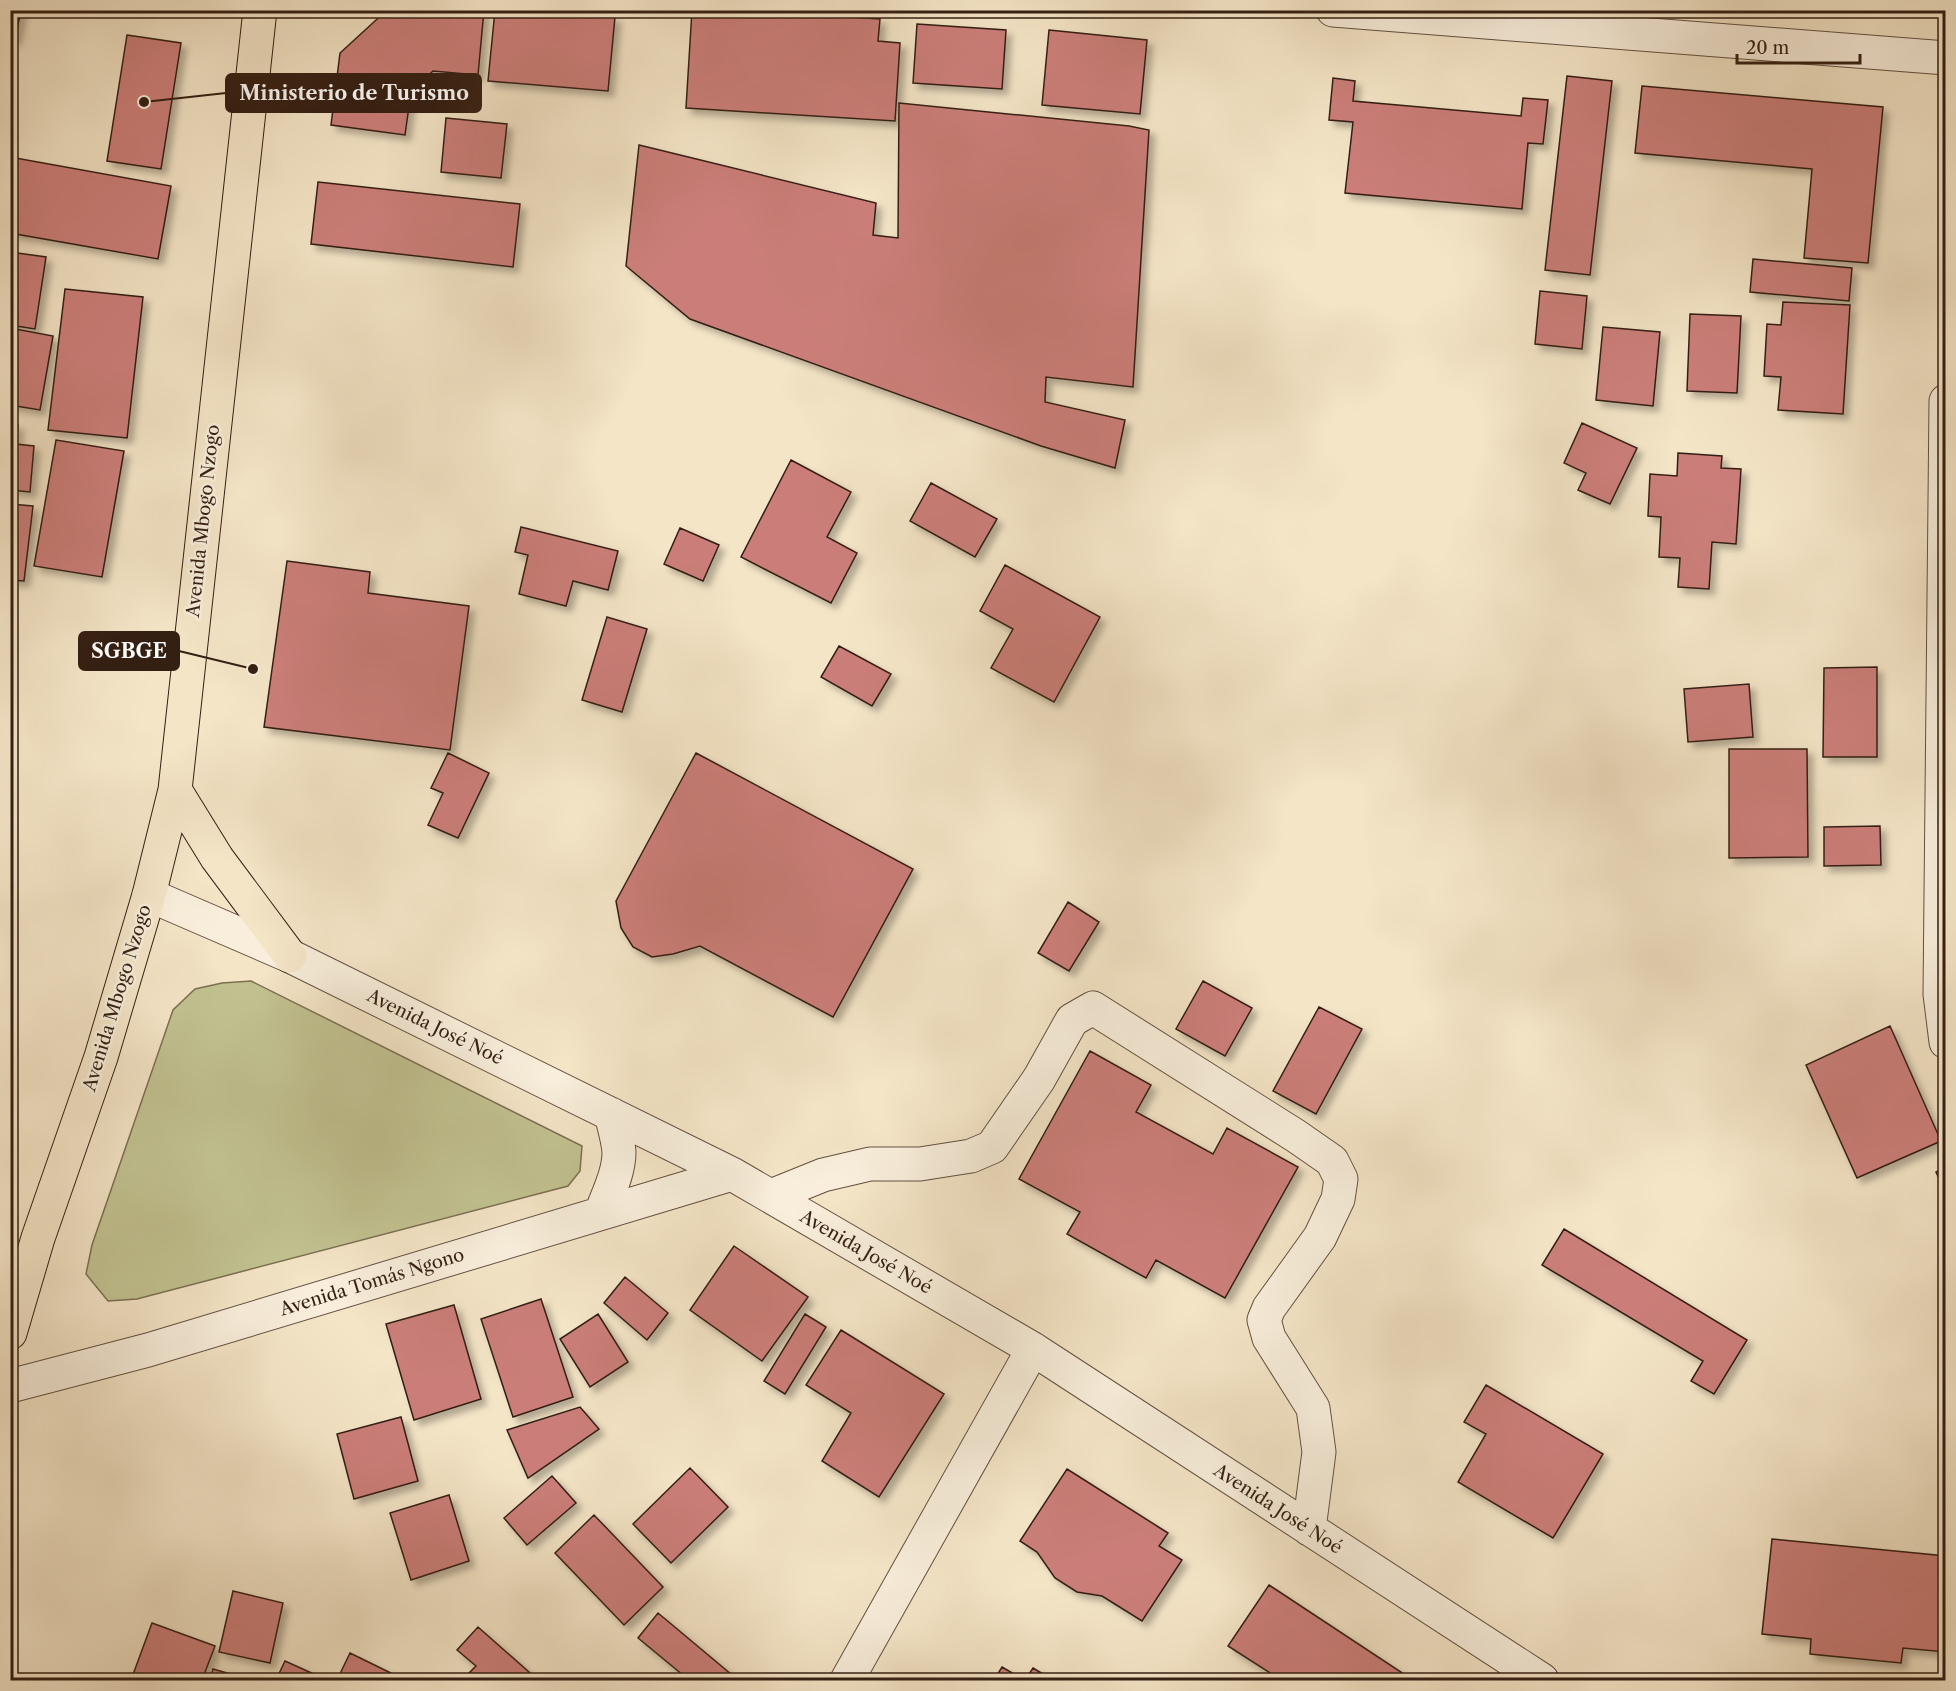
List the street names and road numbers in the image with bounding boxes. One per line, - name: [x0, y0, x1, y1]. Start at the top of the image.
- street label: Avenida Mbogo Nzogo: [182, 423, 224, 620]
- street label: Avenida Mbogo Nzogo: [78, 902, 156, 1095]
- street label: Avenida José Noé: [362, 984, 507, 1069]
- street label: Avenida José Noé: [795, 1205, 936, 1299]
- street label: Avenida Tomás Ngono: [276, 1243, 467, 1321]
- street label: Avenida José Noé: [1209, 1459, 1346, 1559]

